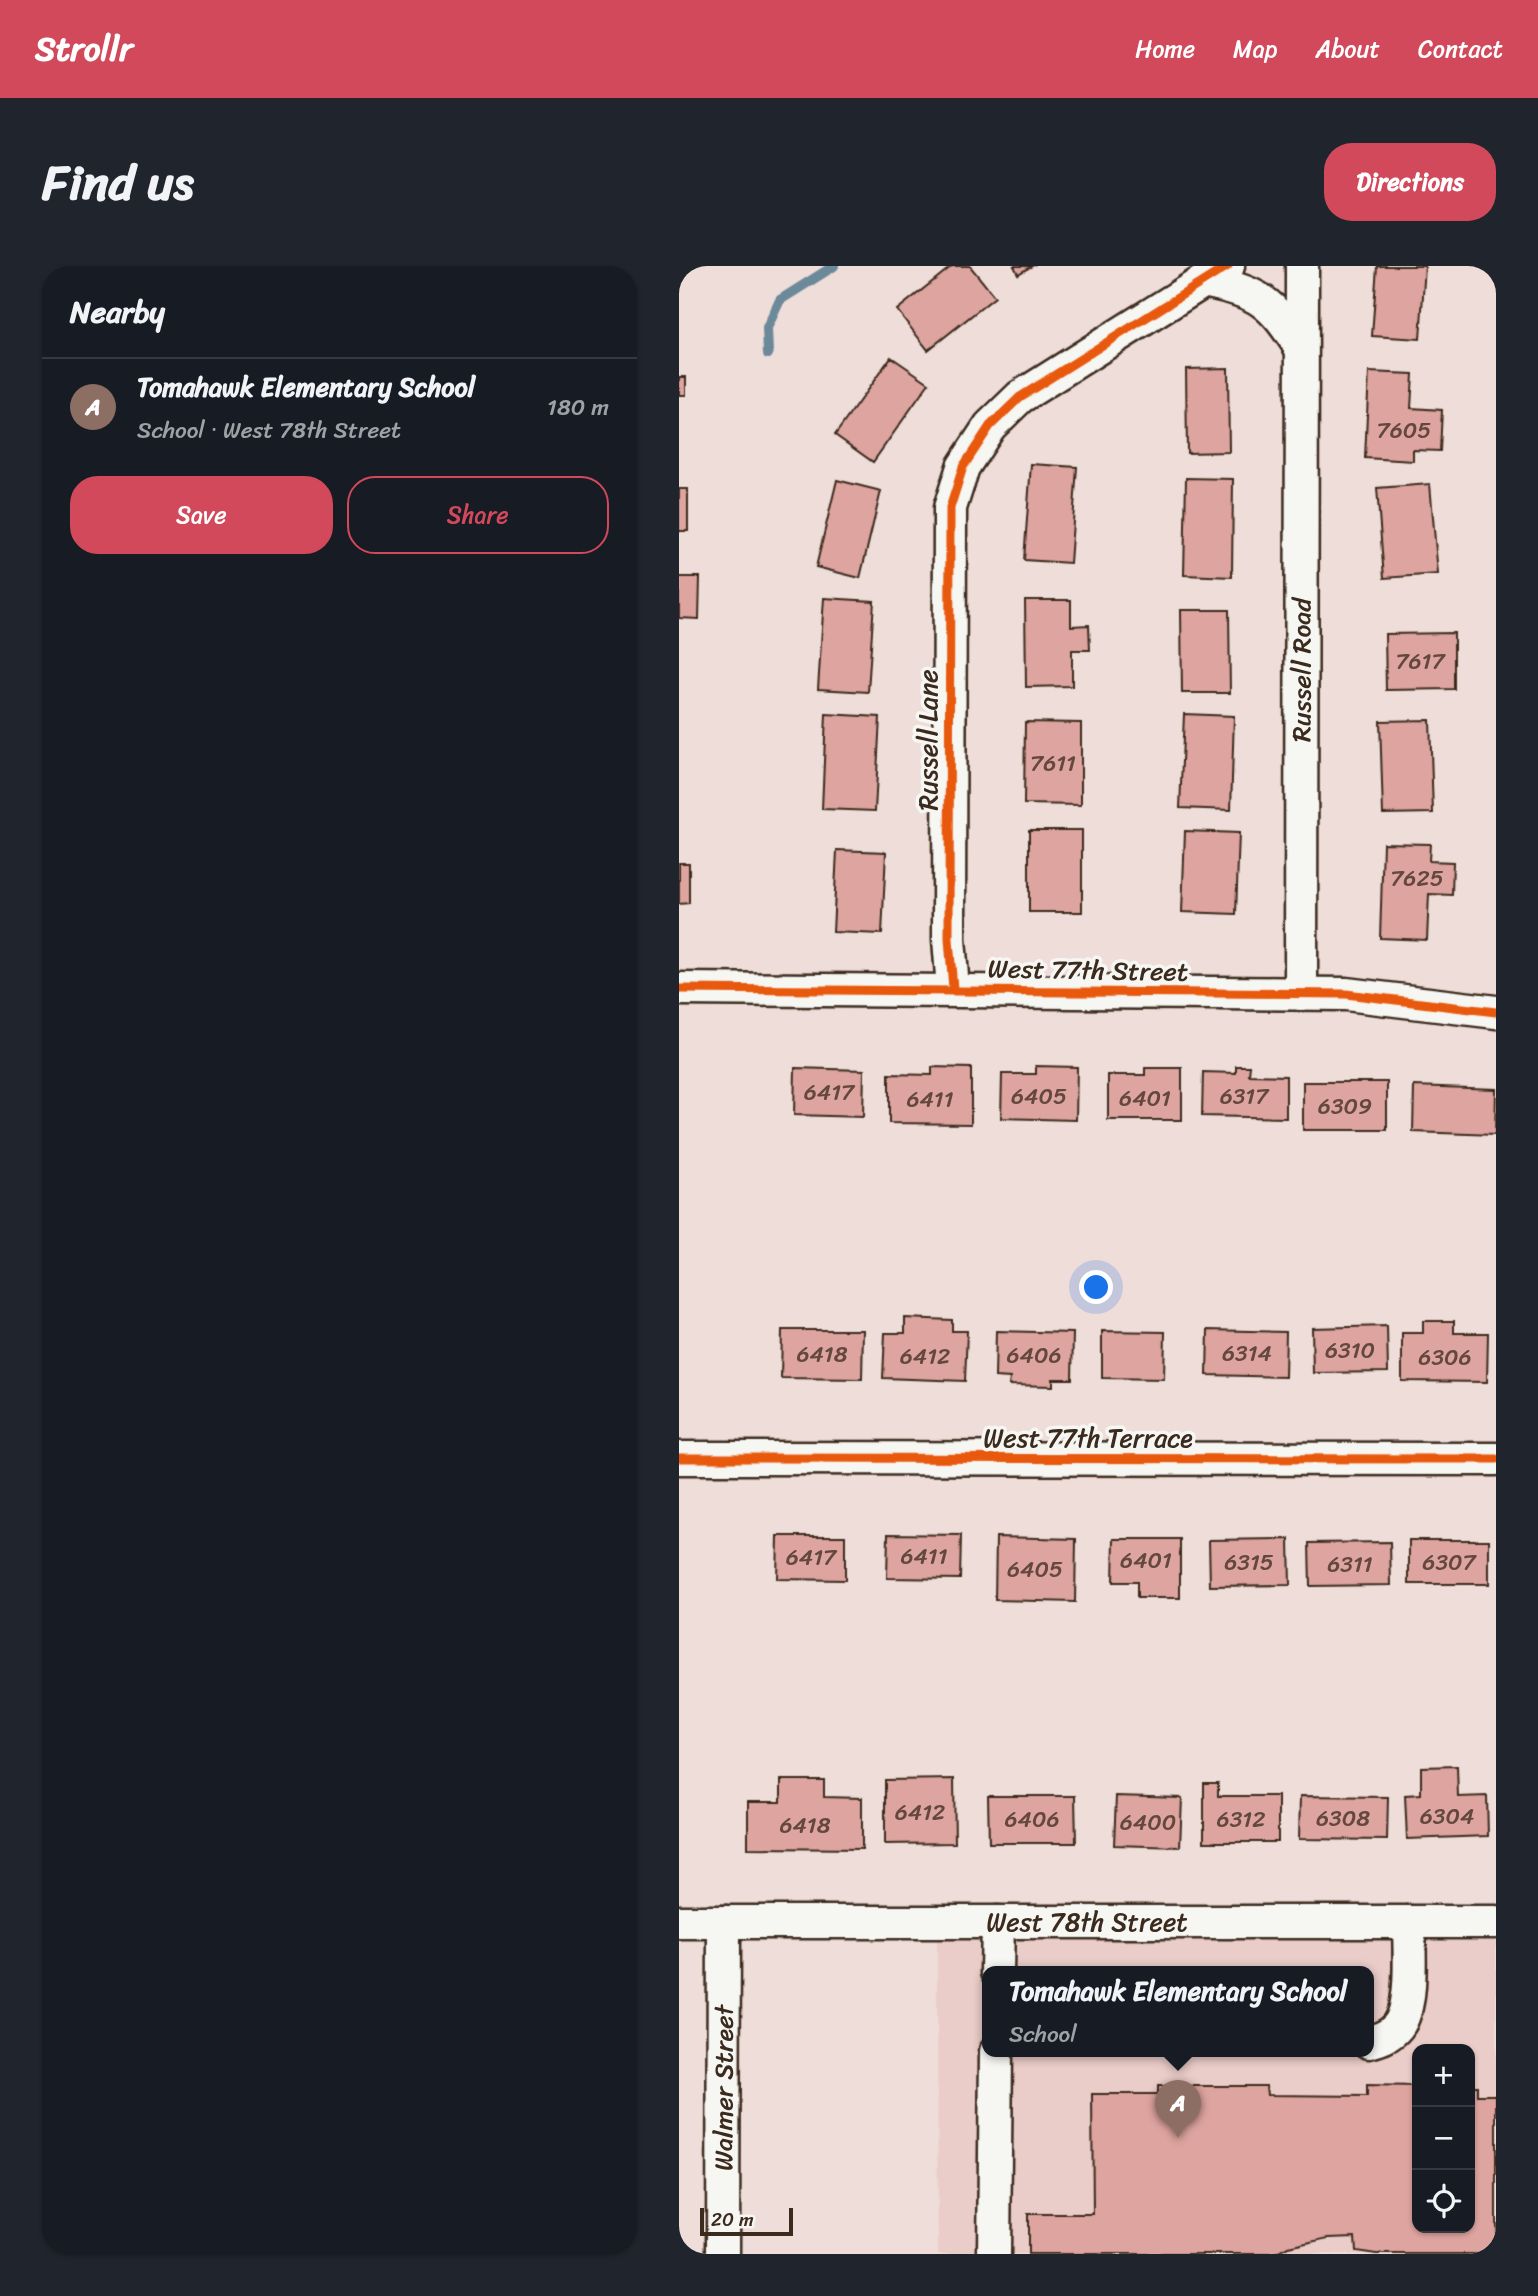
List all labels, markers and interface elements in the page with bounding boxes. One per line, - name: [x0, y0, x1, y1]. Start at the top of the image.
- text: Strollr: [35, 20, 133, 78]
- text: Home: [1135, 28, 1195, 70]
- text: Map: [1233, 28, 1277, 70]
- text: About: [1315, 28, 1380, 70]
- text: Contact: [1418, 28, 1503, 70]
- text: Find us: [42, 139, 194, 226]
- button: Directions: [1324, 143, 1496, 221]
- text: Nearby: [70, 285, 165, 339]
- text: Tomahawk Elementary School: [137, 364, 475, 410]
- text: A: [85, 387, 101, 428]
- text: 180 m: [547, 387, 609, 428]
- text: School · West 78th Street: [137, 410, 401, 451]
- house number: 7605: [1377, 410, 1431, 451]
- button: Save: [70, 476, 333, 554]
- button: Share: [347, 476, 609, 554]
- street label: Russell Road: [1278, 596, 1325, 742]
- house number: 7617: [1395, 641, 1446, 682]
- street label: Russell Lane: [905, 669, 951, 811]
- house number: 7611: [1030, 743, 1076, 784]
- house number: 7625: [1390, 858, 1444, 899]
- street label: West 77th Street: [987, 945, 1189, 995]
- house number: 6417: [804, 1072, 856, 1113]
- house number: 6405: [1011, 1076, 1067, 1117]
- house number: 6317: [1220, 1076, 1270, 1117]
- house number: 6401: [1119, 1078, 1171, 1119]
- house number: 6411: [906, 1079, 954, 1120]
- house number: 6309: [1318, 1086, 1372, 1127]
- your location: [1079, 1270, 1113, 1304]
- house number: 6310: [1325, 1330, 1375, 1371]
- house number: 6314: [1222, 1333, 1272, 1374]
- house number: 6418: [796, 1334, 848, 1375]
- house number: 6406: [1006, 1335, 1062, 1376]
- house number: 6412: [900, 1336, 950, 1377]
- house number: 6306: [1418, 1337, 1472, 1378]
- street label: West 77th Terrace: [983, 1415, 1193, 1461]
- house number: 6411: [900, 1536, 948, 1577]
- house number: 6417: [786, 1537, 838, 1578]
- house number: 6401: [1120, 1540, 1172, 1581]
- house number: 6315: [1224, 1542, 1274, 1583]
- house number: 6307: [1422, 1542, 1478, 1583]
- house number: 6311: [1327, 1544, 1373, 1585]
- house number: 6405: [1007, 1549, 1063, 1590]
- house number: 6412: [895, 1792, 945, 1833]
- house number: 6304: [1420, 1796, 1474, 1837]
- house number: 6308: [1316, 1798, 1370, 1839]
- house number: 6406: [1004, 1799, 1060, 1840]
- house number: 6312: [1217, 1799, 1265, 1840]
- house number: 6400: [1120, 1802, 1176, 1843]
- house number: 6418: [779, 1805, 831, 1846]
- street label: West 78th Street: [986, 1899, 1188, 1945]
- popup: [982, 1966, 1374, 2057]
- text: Tomahawk Elementary School: [1009, 1968, 1347, 2014]
- street label: Walmer Street: [700, 2003, 747, 2171]
- text: School: [1009, 2014, 1077, 2055]
- map controls: [1412, 2044, 1475, 2233]
- button: +: [1412, 2044, 1475, 2107]
- pin: A: [1155, 2080, 1201, 2138]
- button: −: [1412, 2107, 1475, 2170]
- button: locate: [1412, 2170, 1475, 2233]
- text: 20 m: [711, 2203, 754, 2236]
- scale bar: [700, 2205, 793, 2237]

